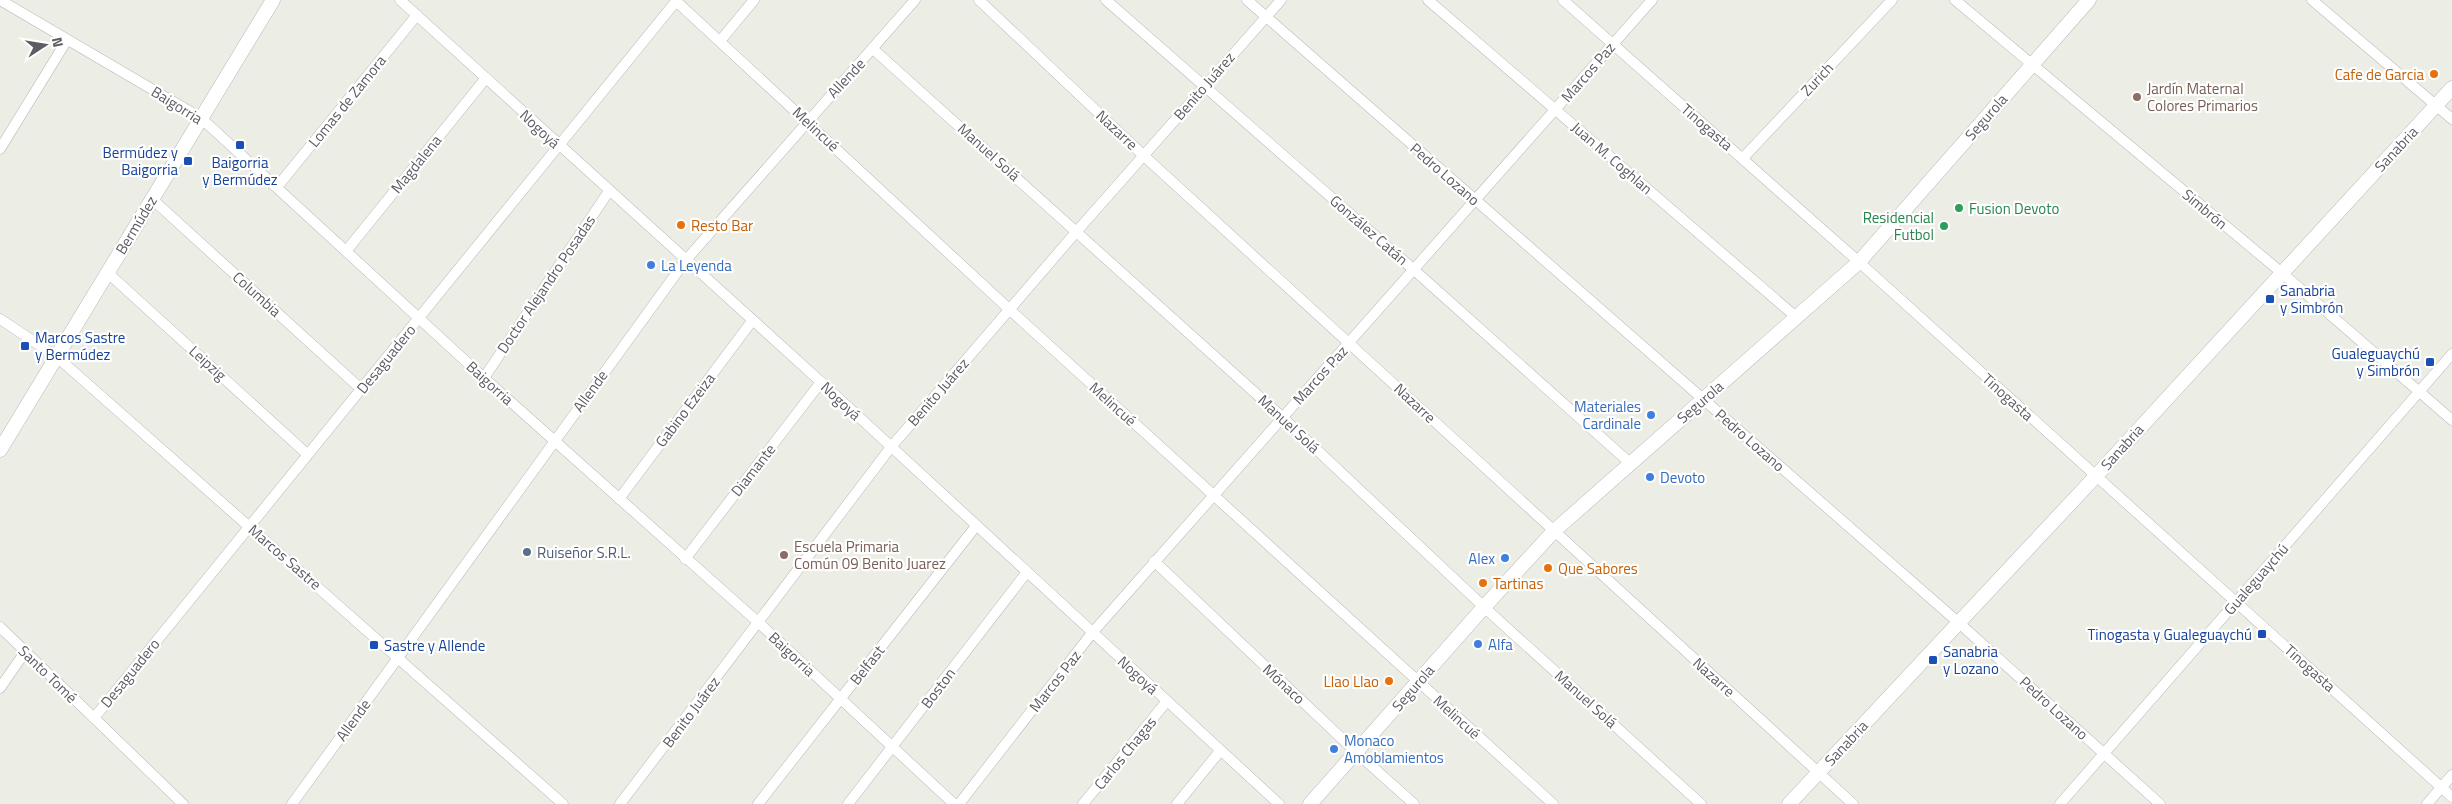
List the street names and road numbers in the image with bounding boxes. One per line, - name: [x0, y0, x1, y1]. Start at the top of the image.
- street label: Marcos Paz: [1555, 37, 1621, 107]
- street label: Benito Juárez: [1168, 47, 1240, 125]
- street label: Lomas de Zamora: [303, 50, 392, 152]
- street label: Allende: [822, 53, 870, 103]
- street label: Zurich: [1795, 57, 1839, 101]
- street label: Baigorria: [147, 80, 208, 130]
- street label: Segurola: [1959, 88, 2013, 145]
- street label: Tinogasta: [1676, 98, 1738, 156]
- street label: Melincué: [787, 101, 845, 157]
- street label: Nogoyá: [515, 104, 566, 154]
- street label: Nazarre: [1091, 105, 1143, 155]
- street label: Juan M. Coghlan: [1566, 116, 1658, 200]
- street label: Manuel Solá: [953, 118, 1026, 187]
- street label: Sanabria: [2369, 121, 2424, 177]
- street label: Magdalena: [385, 129, 447, 198]
- street label: Pedro Lozano: [1405, 137, 1485, 211]
- street label: Simbrón: [2177, 183, 2233, 235]
- street label: González Catán: [1325, 189, 1413, 271]
- street label: Bermúdez: [109, 191, 163, 259]
- street label: Doctor Alejandro Posadas: [491, 210, 601, 358]
- street label: Columbia: [228, 266, 287, 322]
- street label: Desaguadero: [351, 319, 421, 399]
- street label: Leipzig: [184, 340, 232, 386]
- street label: Marcos Paz: [1287, 340, 1353, 410]
- street label: Benito Juárez: [902, 353, 974, 431]
- street label: Baigorria: [461, 355, 519, 411]
- street label: Allende: [567, 365, 613, 417]
- street label: Gabino Ezeiza: [649, 368, 721, 452]
- street label: Tinogasta: [1977, 368, 2039, 427]
- street label: Segurola: [1672, 375, 1729, 429]
- street label: Nogoyá: [816, 376, 867, 426]
- street label: Melincué: [1084, 376, 1142, 432]
- street label: Nazarre: [1389, 378, 1441, 428]
- street label: Manuel Solá: [1253, 389, 1326, 459]
- street label: Pedro Lozano: [1710, 403, 1790, 477]
- street label: Sanabria: [2095, 418, 2149, 475]
- street label: Diamante: [725, 439, 781, 501]
- street label: Marcos Sastre: [243, 519, 327, 595]
- street label: Gualeguaychú: [2218, 538, 2294, 620]
- street label: Baigorria: [763, 626, 821, 682]
- street label: Desaguadero: [95, 633, 165, 713]
- street label: Tinogasta: [2279, 639, 2341, 698]
- street label: Santo Tomé: [13, 640, 83, 708]
- street label: Belfast: [844, 640, 890, 690]
- street label: Marcos Paz: [1023, 645, 1087, 717]
- street label: Nogoyá: [1112, 650, 1164, 700]
- street label: Nazarre: [1688, 652, 1740, 702]
- street label: Mónaco: [1258, 658, 1310, 710]
- street label: Segurola: [1386, 659, 1440, 716]
- street label: Boston: [915, 663, 961, 713]
- street label: Manuel Solá: [1550, 665, 1623, 734]
- street label: Benito Juárez: [657, 671, 726, 752]
- street label: Pedro Lozano: [2014, 671, 2094, 745]
- street label: Melincué: [1428, 689, 1486, 745]
- street label: Allende: [330, 694, 376, 746]
- street label: Carlos Chagas: [1088, 711, 1162, 795]
- street label: Sanabria: [1819, 715, 1874, 771]

